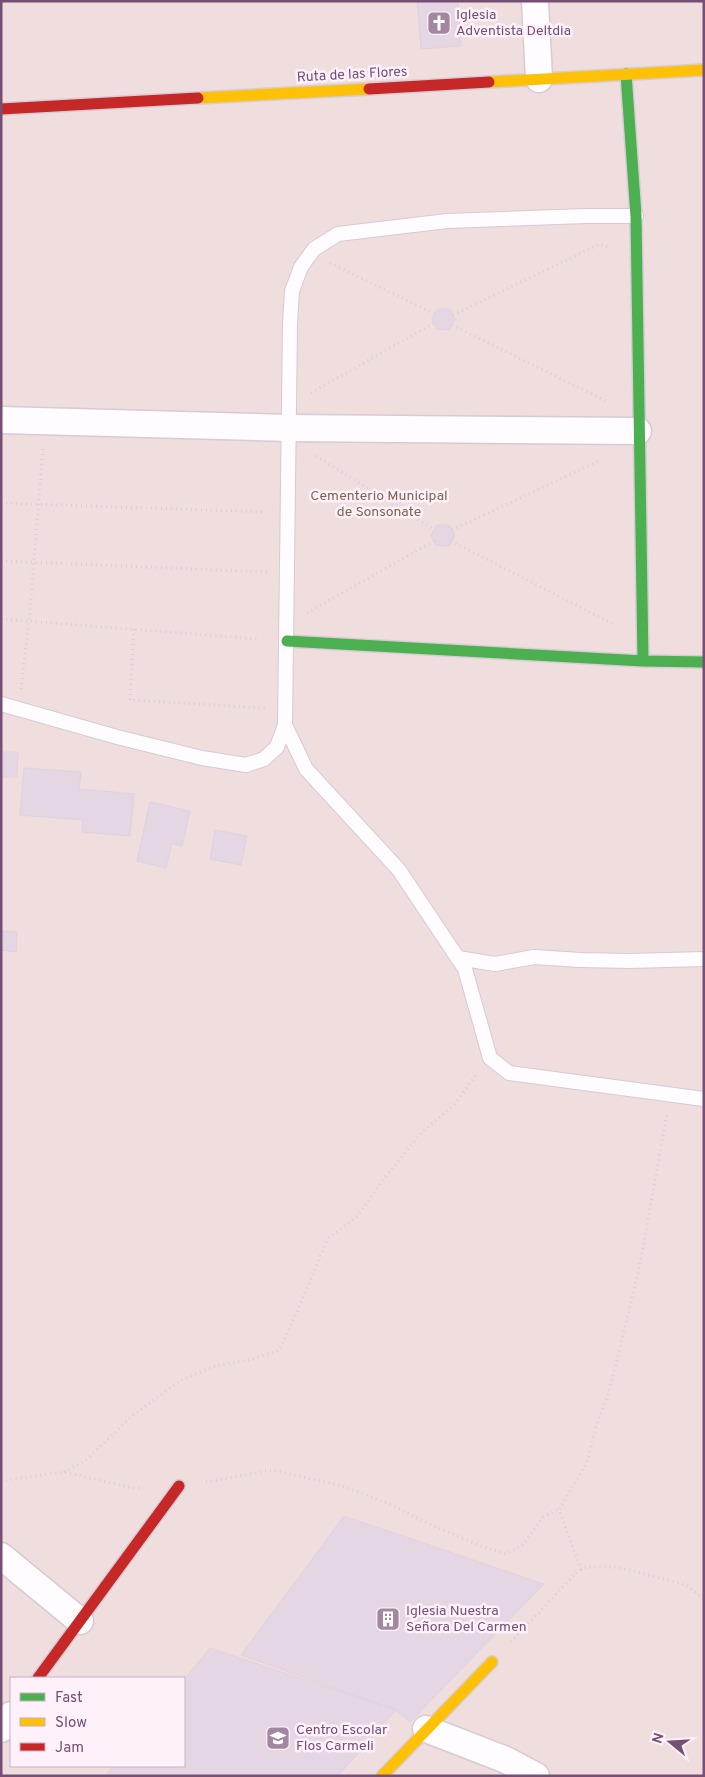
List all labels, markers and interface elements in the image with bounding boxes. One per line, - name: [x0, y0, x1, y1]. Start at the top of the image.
- place label: Iglesia Adventista Deltdia: [456, 7, 571, 40]
- church icon: Iglesia Adventista Deltdia: [426, 10, 452, 36]
- street label: Ruta de las Flores: [296, 64, 408, 86]
- park label: Cementerio Municipal de Sonsonate: [310, 488, 448, 521]
- place label: Iglesia Nuestra Señora Del Carmen: [406, 1603, 527, 1636]
- building icon: Iglesia Nuestra Señora Del Carmen: [375, 1606, 401, 1632]
- legend: [10, 1677, 185, 1767]
- text: Fast: [55, 1689, 83, 1708]
- text: Slow: [55, 1714, 87, 1733]
- north arrow: [645, 1717, 695, 1767]
- place label: Centro Escolar Flos Carmeli: [296, 1722, 388, 1755]
- school or university icon: Centro Escolar Flos Carmeli: [265, 1725, 291, 1751]
- text: N: [649, 1731, 669, 1746]
- text: Jam: [55, 1739, 84, 1758]

